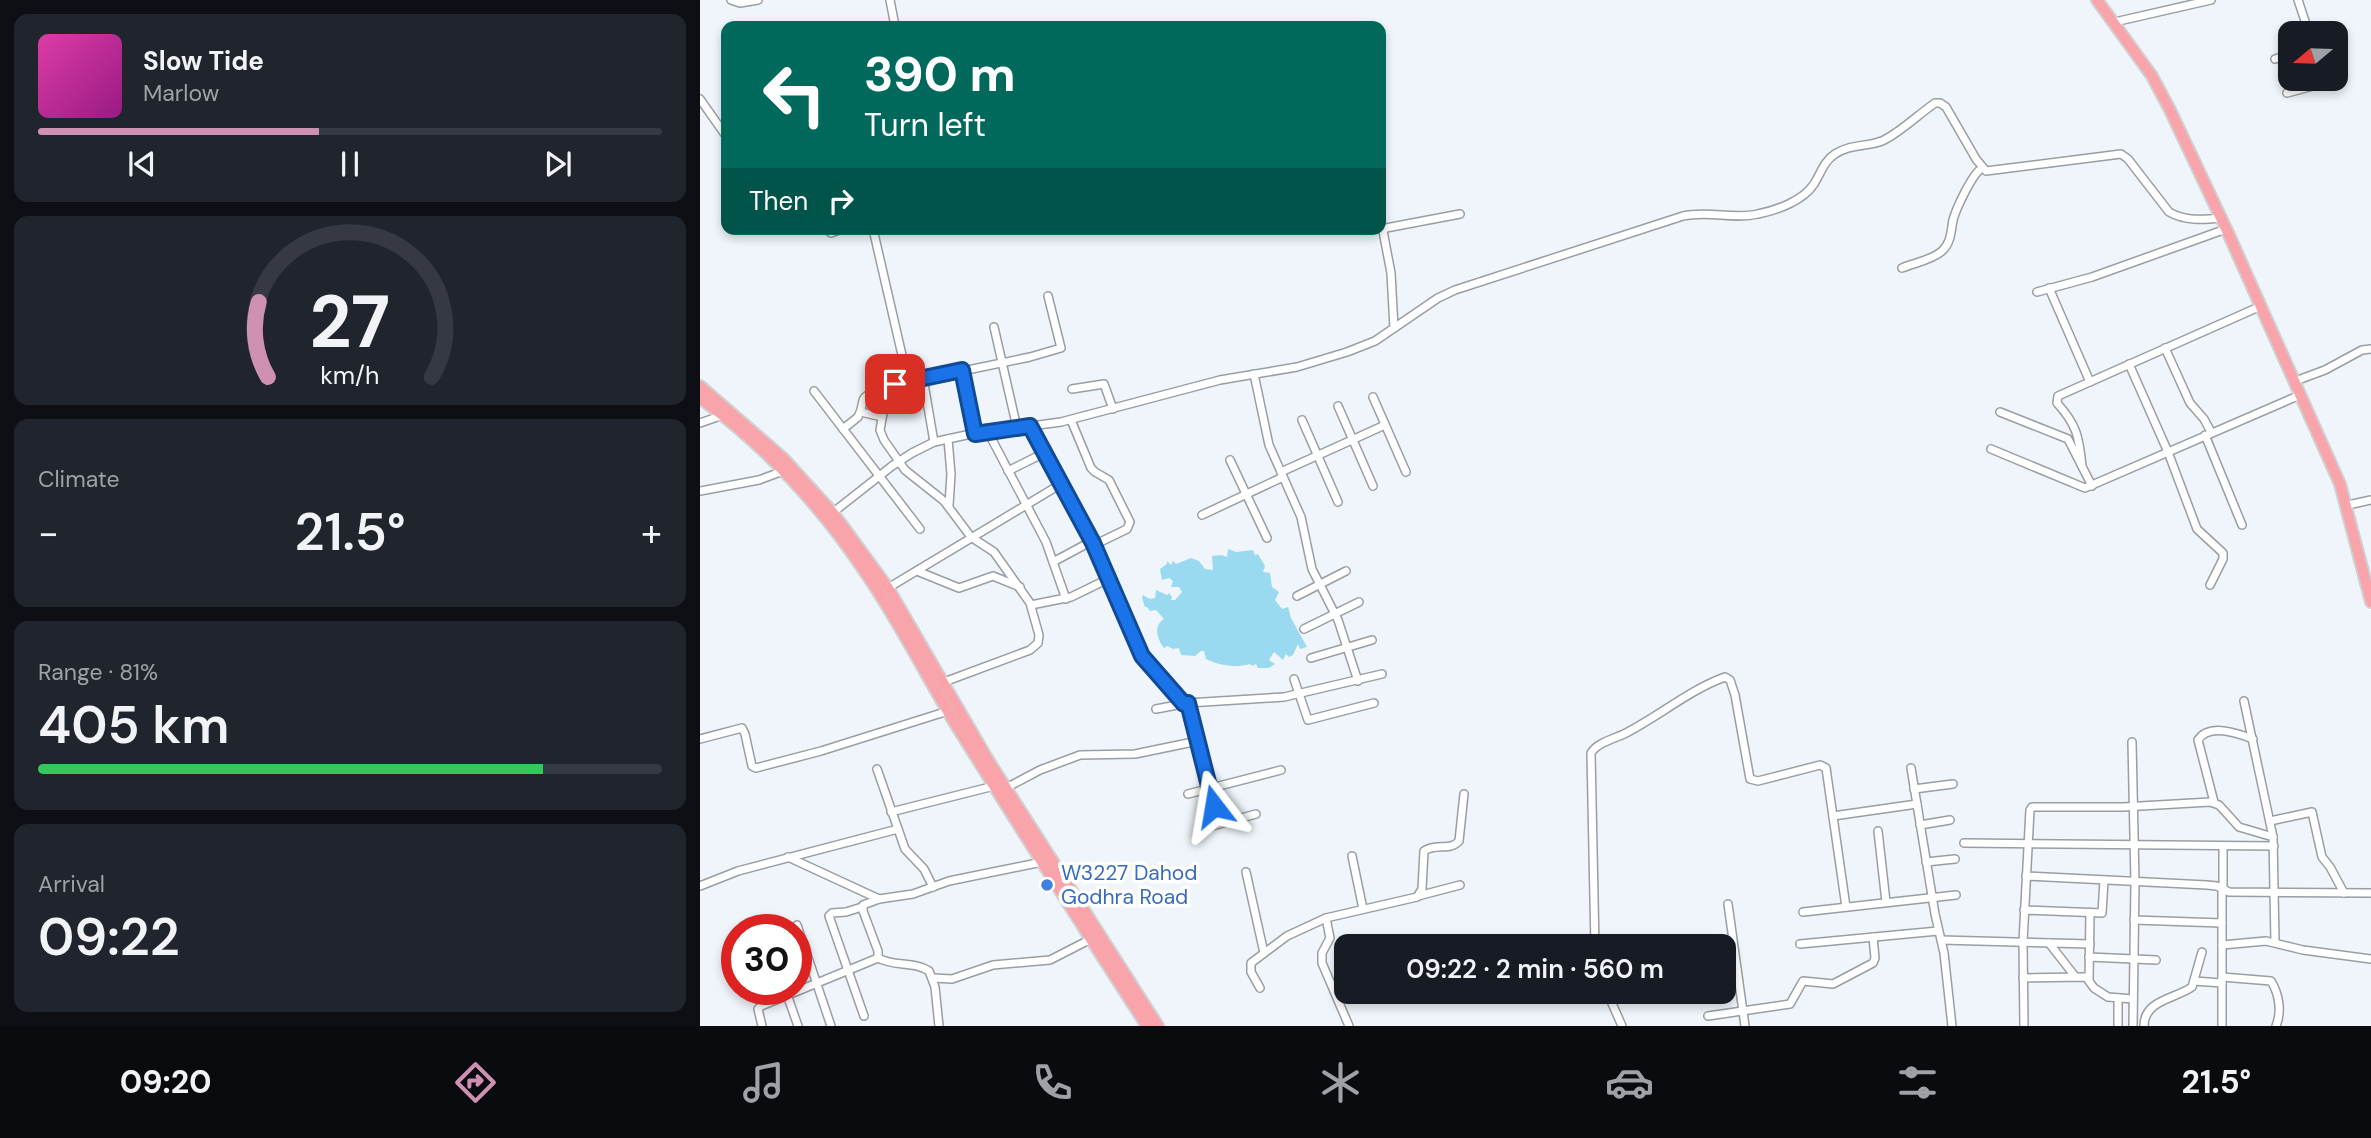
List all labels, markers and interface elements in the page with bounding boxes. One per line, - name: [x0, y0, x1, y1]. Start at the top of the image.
- north arrow: [2278, 21, 2348, 91]
- map controls: [2278, 21, 2348, 91]
- text: 390 m: [864, 42, 1016, 106]
- text: Slow Tide: [143, 44, 264, 78]
- icon: left: [749, 49, 840, 140]
- text: Marlow: [143, 78, 219, 108]
- text: Turn left: [864, 104, 986, 146]
- icon: previous: [123, 145, 161, 183]
- icon: pause: [331, 145, 369, 183]
- icon: next: [539, 145, 577, 183]
- icon: right: [822, 182, 860, 220]
- text: Then: [749, 184, 808, 218]
- text: 27: [310, 275, 390, 370]
- pin: [865, 354, 925, 414]
- text: km/h: [320, 358, 380, 391]
- icon: arrive: [876, 365, 914, 403]
- text: Climate: [38, 464, 120, 494]
- text: 21.5°: [294, 498, 406, 566]
- text: −: [38, 508, 59, 558]
- text: +: [641, 508, 662, 558]
- text: Range · 81%: [38, 657, 158, 687]
- text: 405 km: [38, 691, 229, 759]
- position arrow: [1177, 769, 1251, 843]
- place label: W3227 Dahod Godhra Road: [1061, 859, 1197, 911]
- text: Arrival: [38, 869, 105, 899]
- marker: W3227 Dahod Godhra Road: [1039, 877, 1055, 893]
- text: 09:22: [38, 903, 180, 971]
- speed limit sign: 30: [721, 914, 812, 1005]
- text: 09:22 · 2 min · 560 m: [1406, 952, 1664, 986]
- icon: directions: [451, 1058, 500, 1107]
- icon: music: [739, 1058, 788, 1107]
- icon: phone: [1028, 1058, 1077, 1107]
- icon: climate: [1316, 1058, 1365, 1107]
- icon: car: [1605, 1058, 1654, 1107]
- icon: filters: [1893, 1058, 1942, 1107]
- text: 09:20: [120, 1061, 212, 1103]
- text: 21.5°: [2182, 1061, 2251, 1103]

